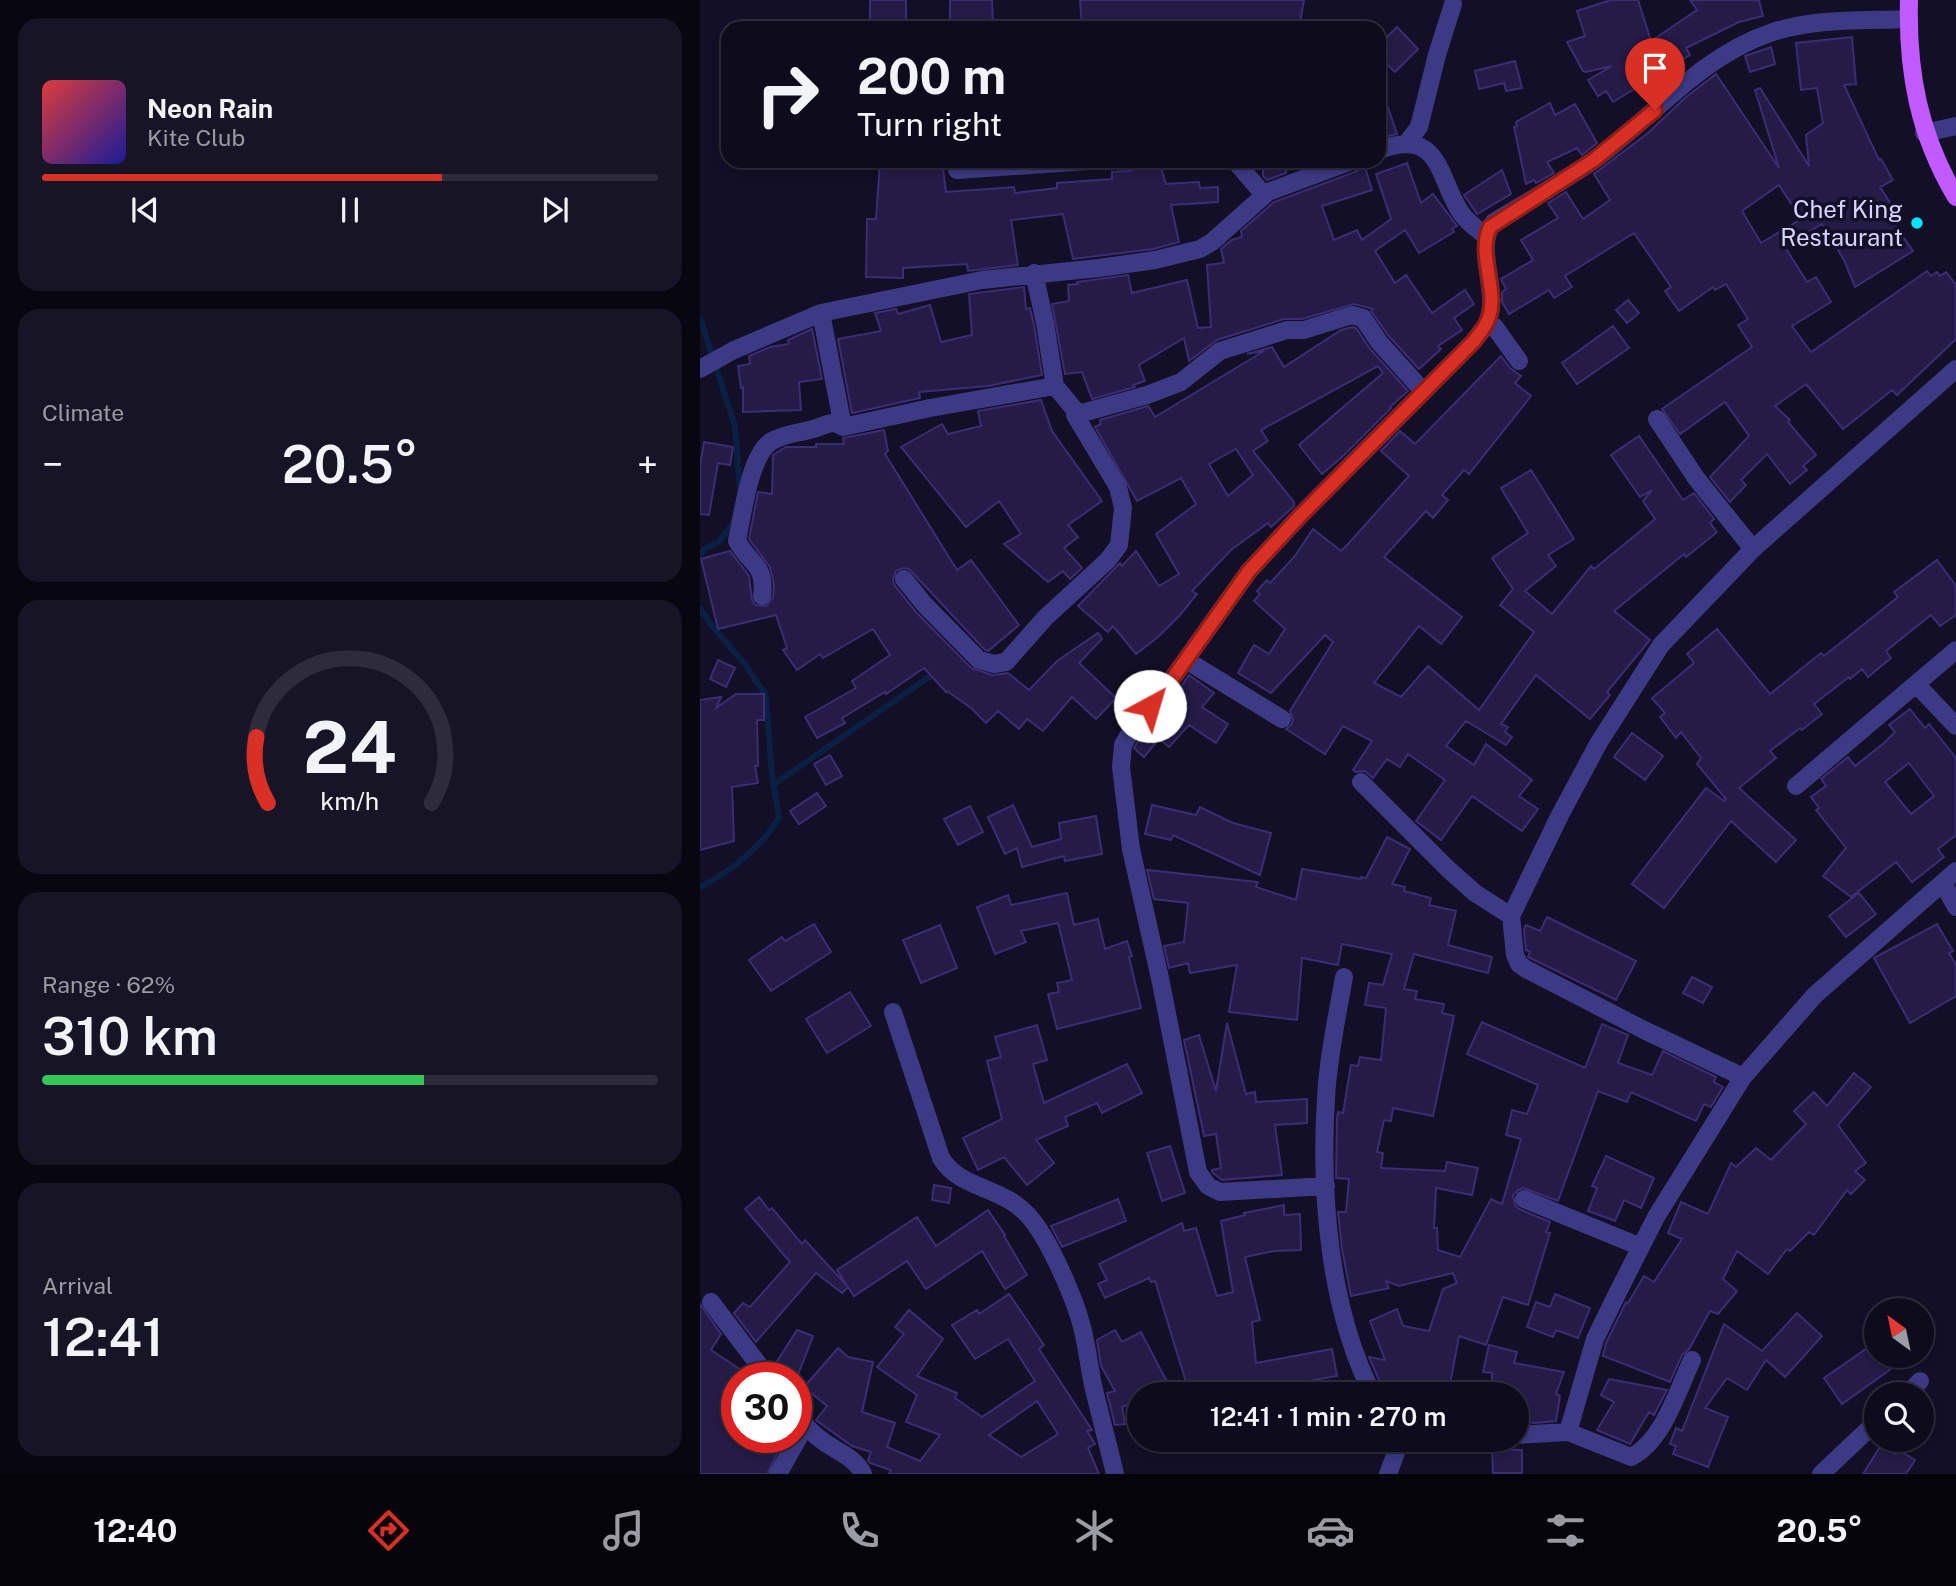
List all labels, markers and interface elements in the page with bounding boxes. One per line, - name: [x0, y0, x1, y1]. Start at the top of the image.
- pin: [1625, 38, 1685, 110]
- text: 200 m: [857, 47, 1006, 105]
- icon: right: [742, 49, 833, 140]
- icon: arrive: [1636, 49, 1674, 87]
- text: Neon Rain: [147, 93, 273, 124]
- text: Turn right: [857, 106, 1002, 143]
- text: Kite Club: [147, 124, 245, 151]
- icon: previous: [126, 191, 164, 229]
- icon: pause: [331, 191, 369, 229]
- icon: next: [536, 191, 574, 229]
- place label: Chef King Restaurant: [1780, 195, 1903, 251]
- marker: Chef King Restaurant: [1909, 215, 1925, 231]
- text: Climate: [42, 399, 124, 426]
- text: 20.5°: [282, 434, 418, 495]
- text: −: [42, 442, 63, 487]
- text: +: [637, 442, 658, 487]
- position arrow: [1113, 669, 1187, 743]
- text: 24: [303, 704, 397, 789]
- text: km/h: [321, 786, 379, 816]
- text: Range · 62%: [42, 971, 175, 998]
- text: 310 km: [42, 1006, 218, 1067]
- text: Arrival: [42, 1272, 113, 1299]
- north arrow: [1864, 1298, 1934, 1368]
- map controls: [1864, 1298, 1934, 1452]
- text: 12:41: [42, 1307, 164, 1368]
- speed limit sign: 30: [721, 1362, 812, 1453]
- button: search: [1864, 1382, 1934, 1452]
- text: 12:41 · 1 min · 270 m: [1210, 1401, 1446, 1432]
- icon: directions: [364, 1506, 413, 1555]
- icon: music: [599, 1506, 648, 1555]
- icon: phone: [835, 1506, 884, 1555]
- icon: climate: [1070, 1506, 1119, 1555]
- icon: car: [1306, 1506, 1355, 1555]
- icon: filters: [1541, 1506, 1590, 1555]
- text: 12:40: [93, 1512, 177, 1549]
- text: 20.5°: [1776, 1512, 1863, 1549]

